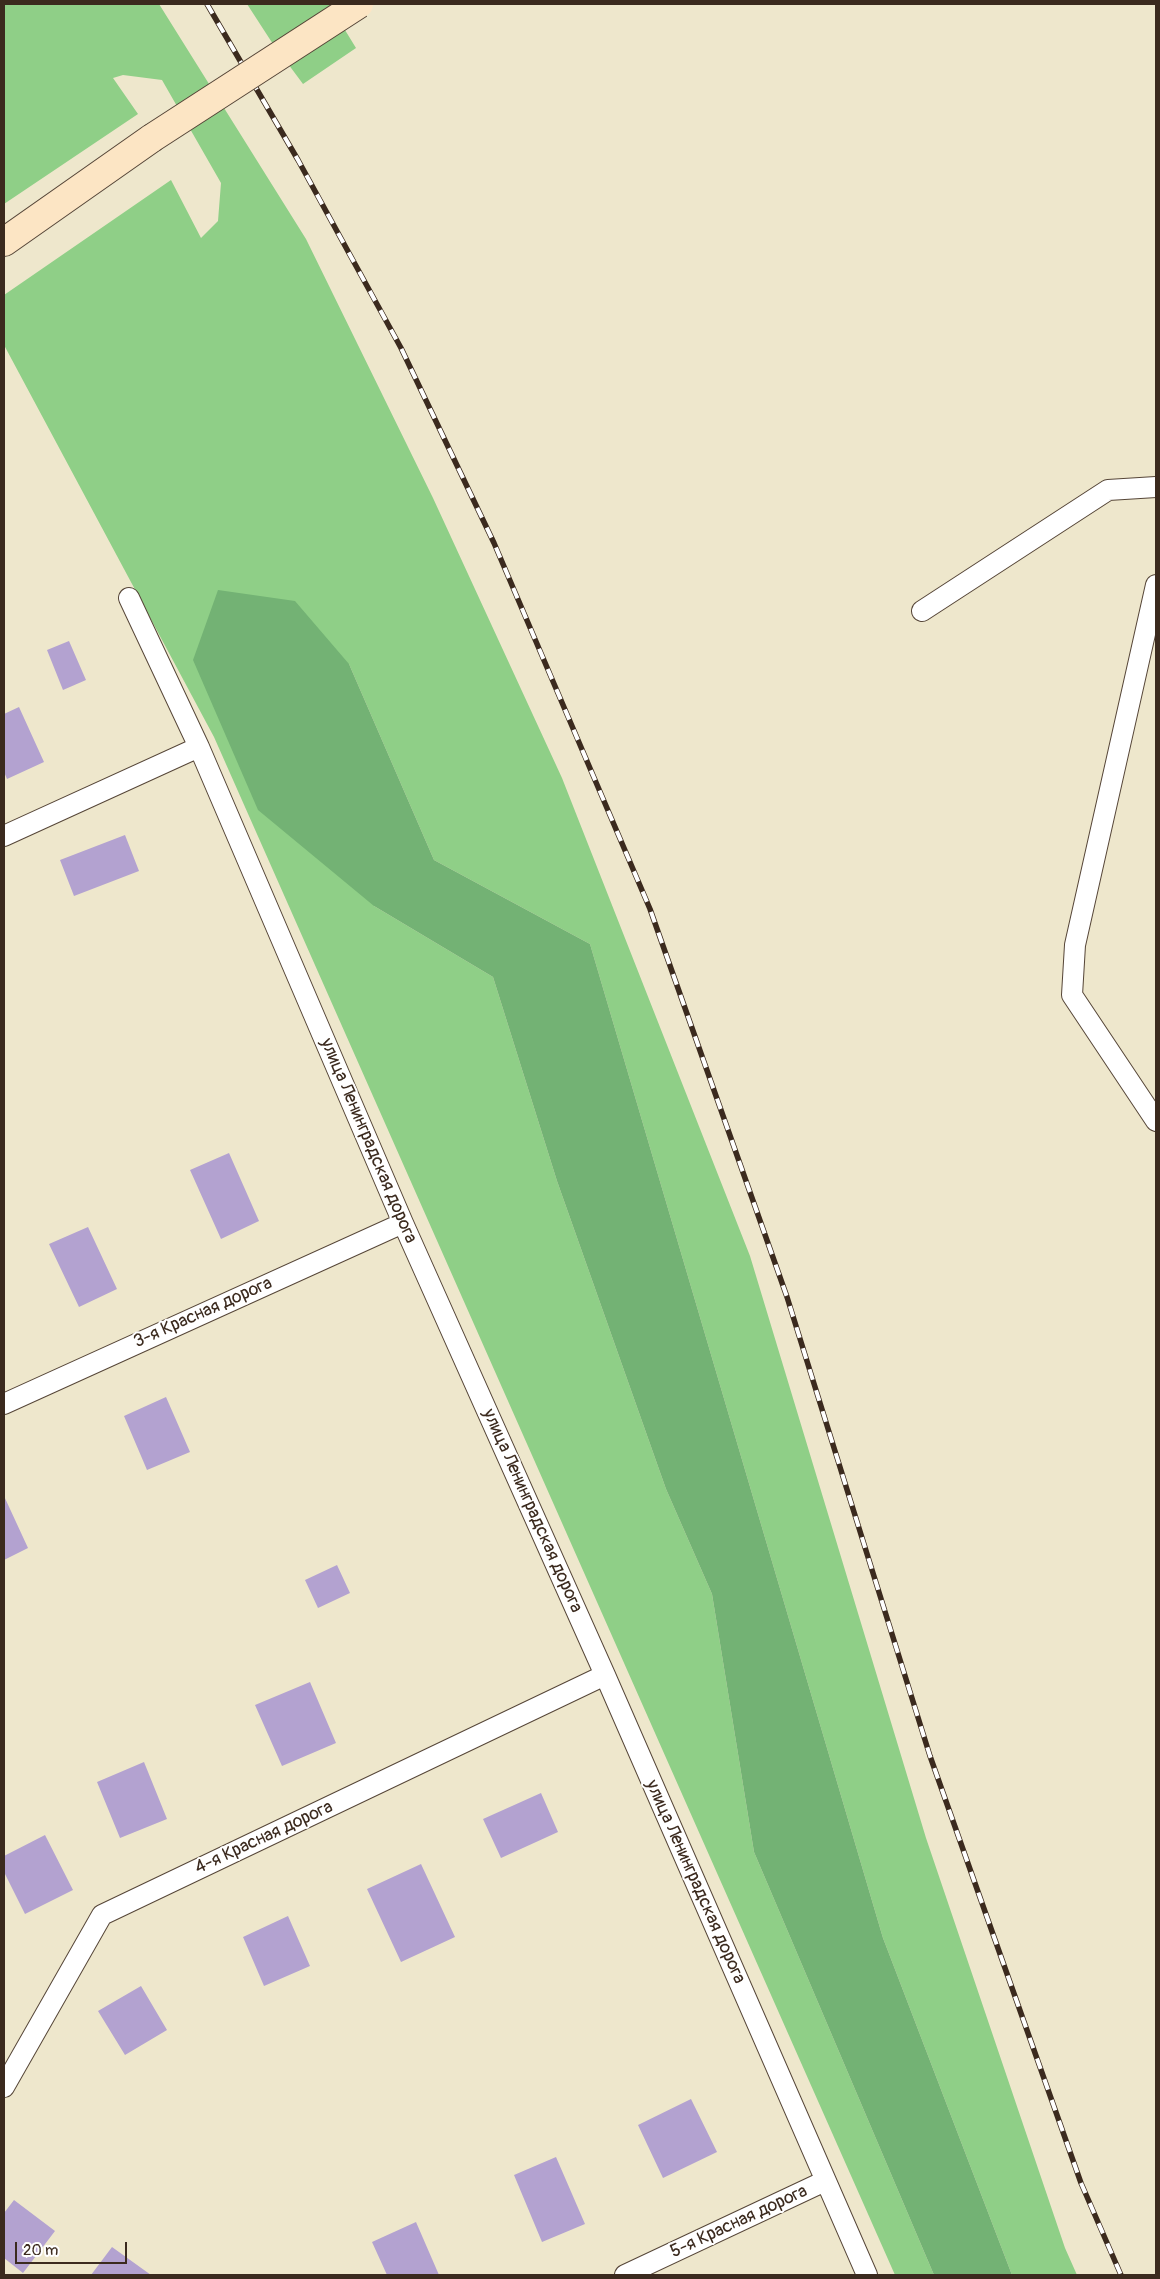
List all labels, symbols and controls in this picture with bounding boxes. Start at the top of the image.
street label: улица Ленинградская дорога [315,1035,421,1247]
street label: 3-я Красная дорога [130,1273,276,1353]
street label: улица Ленинградская дорога [477,1406,587,1616]
street label: улица Ленинградская дорога [640,1777,750,1987]
street label: 4-я Красная дорога [192,1797,336,1879]
street label: 5-я Красная дорога [667,2181,811,2263]
scale bar [18,2232,130,2264]
text: 20 m [23,2241,58,2260]

